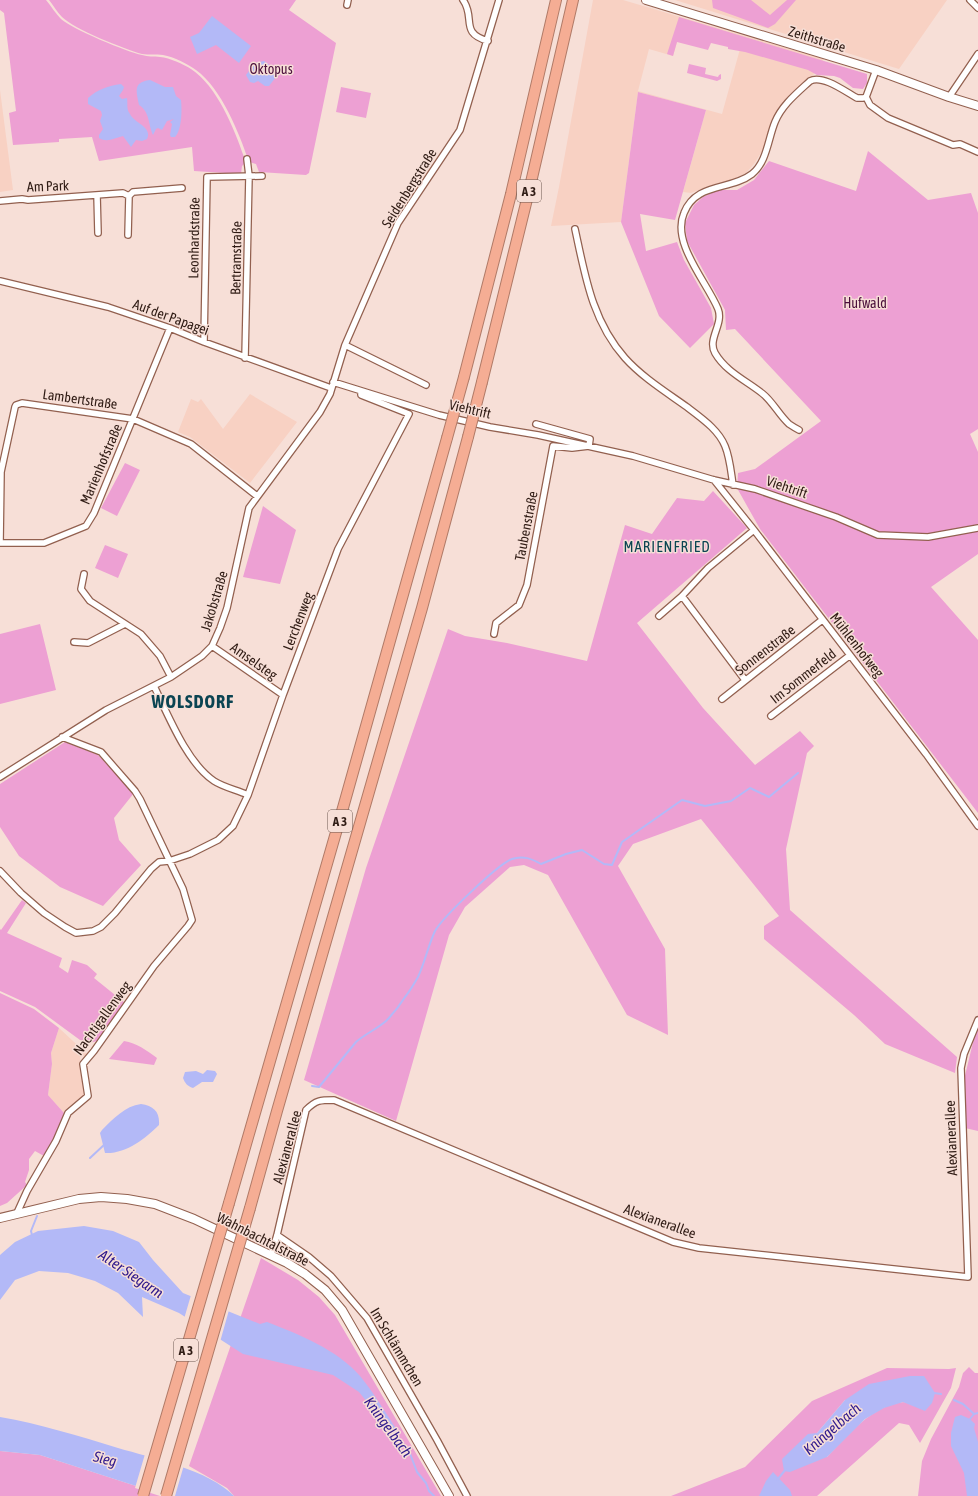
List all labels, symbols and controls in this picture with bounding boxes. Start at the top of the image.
street label: Zeithstraße [786,23,848,55]
park label: Oktopus [249,61,293,77]
street label: Seidenbergstraße [378,145,440,231]
street label: Am Park [27,177,69,195]
road number: A 3 [517,180,541,202]
street label: Leonhardstraße [185,197,203,279]
street label: Bertramstraße [227,221,245,295]
park label: Hufwald [843,295,887,311]
street label: Auf der Papagei [131,296,211,338]
street label: Lambertstraße [42,386,118,412]
street label: Viehtrift [447,396,493,422]
street label: Marienhofstraße [77,421,125,507]
street label: Viehtrift [764,473,810,501]
street label: Taubenstraße [511,490,541,562]
district label: MARIENFRIED [623,538,711,555]
street label: Jakobstraße [197,569,231,633]
street label: Lerchenweg [279,589,317,653]
street label: Mühlenhofweg [827,610,887,680]
street label: Sonnenstraße [732,622,798,678]
street label: Amselsteg [228,639,280,683]
street label: Im Sommerfeld [767,645,839,707]
district label: WOLSDORF [151,691,234,712]
road number: A 3 [328,810,352,832]
street label: Nachtigallenweg [70,978,134,1058]
street label: Alexianerallee [942,1100,960,1176]
street label: Alexianerallee [270,1108,304,1186]
street label: Alexianerallee [622,1201,698,1241]
street label: Wahnbachtalstraße [214,1209,312,1269]
water label: Alter Siegarm [95,1245,167,1301]
street label: Im Schlämmchen [367,1305,427,1389]
road number: A 3 [174,1339,198,1361]
water label: Kningelbach [361,1393,416,1460]
water label: Kningelbach [800,1399,864,1458]
water label: Sieg [91,1447,118,1470]

